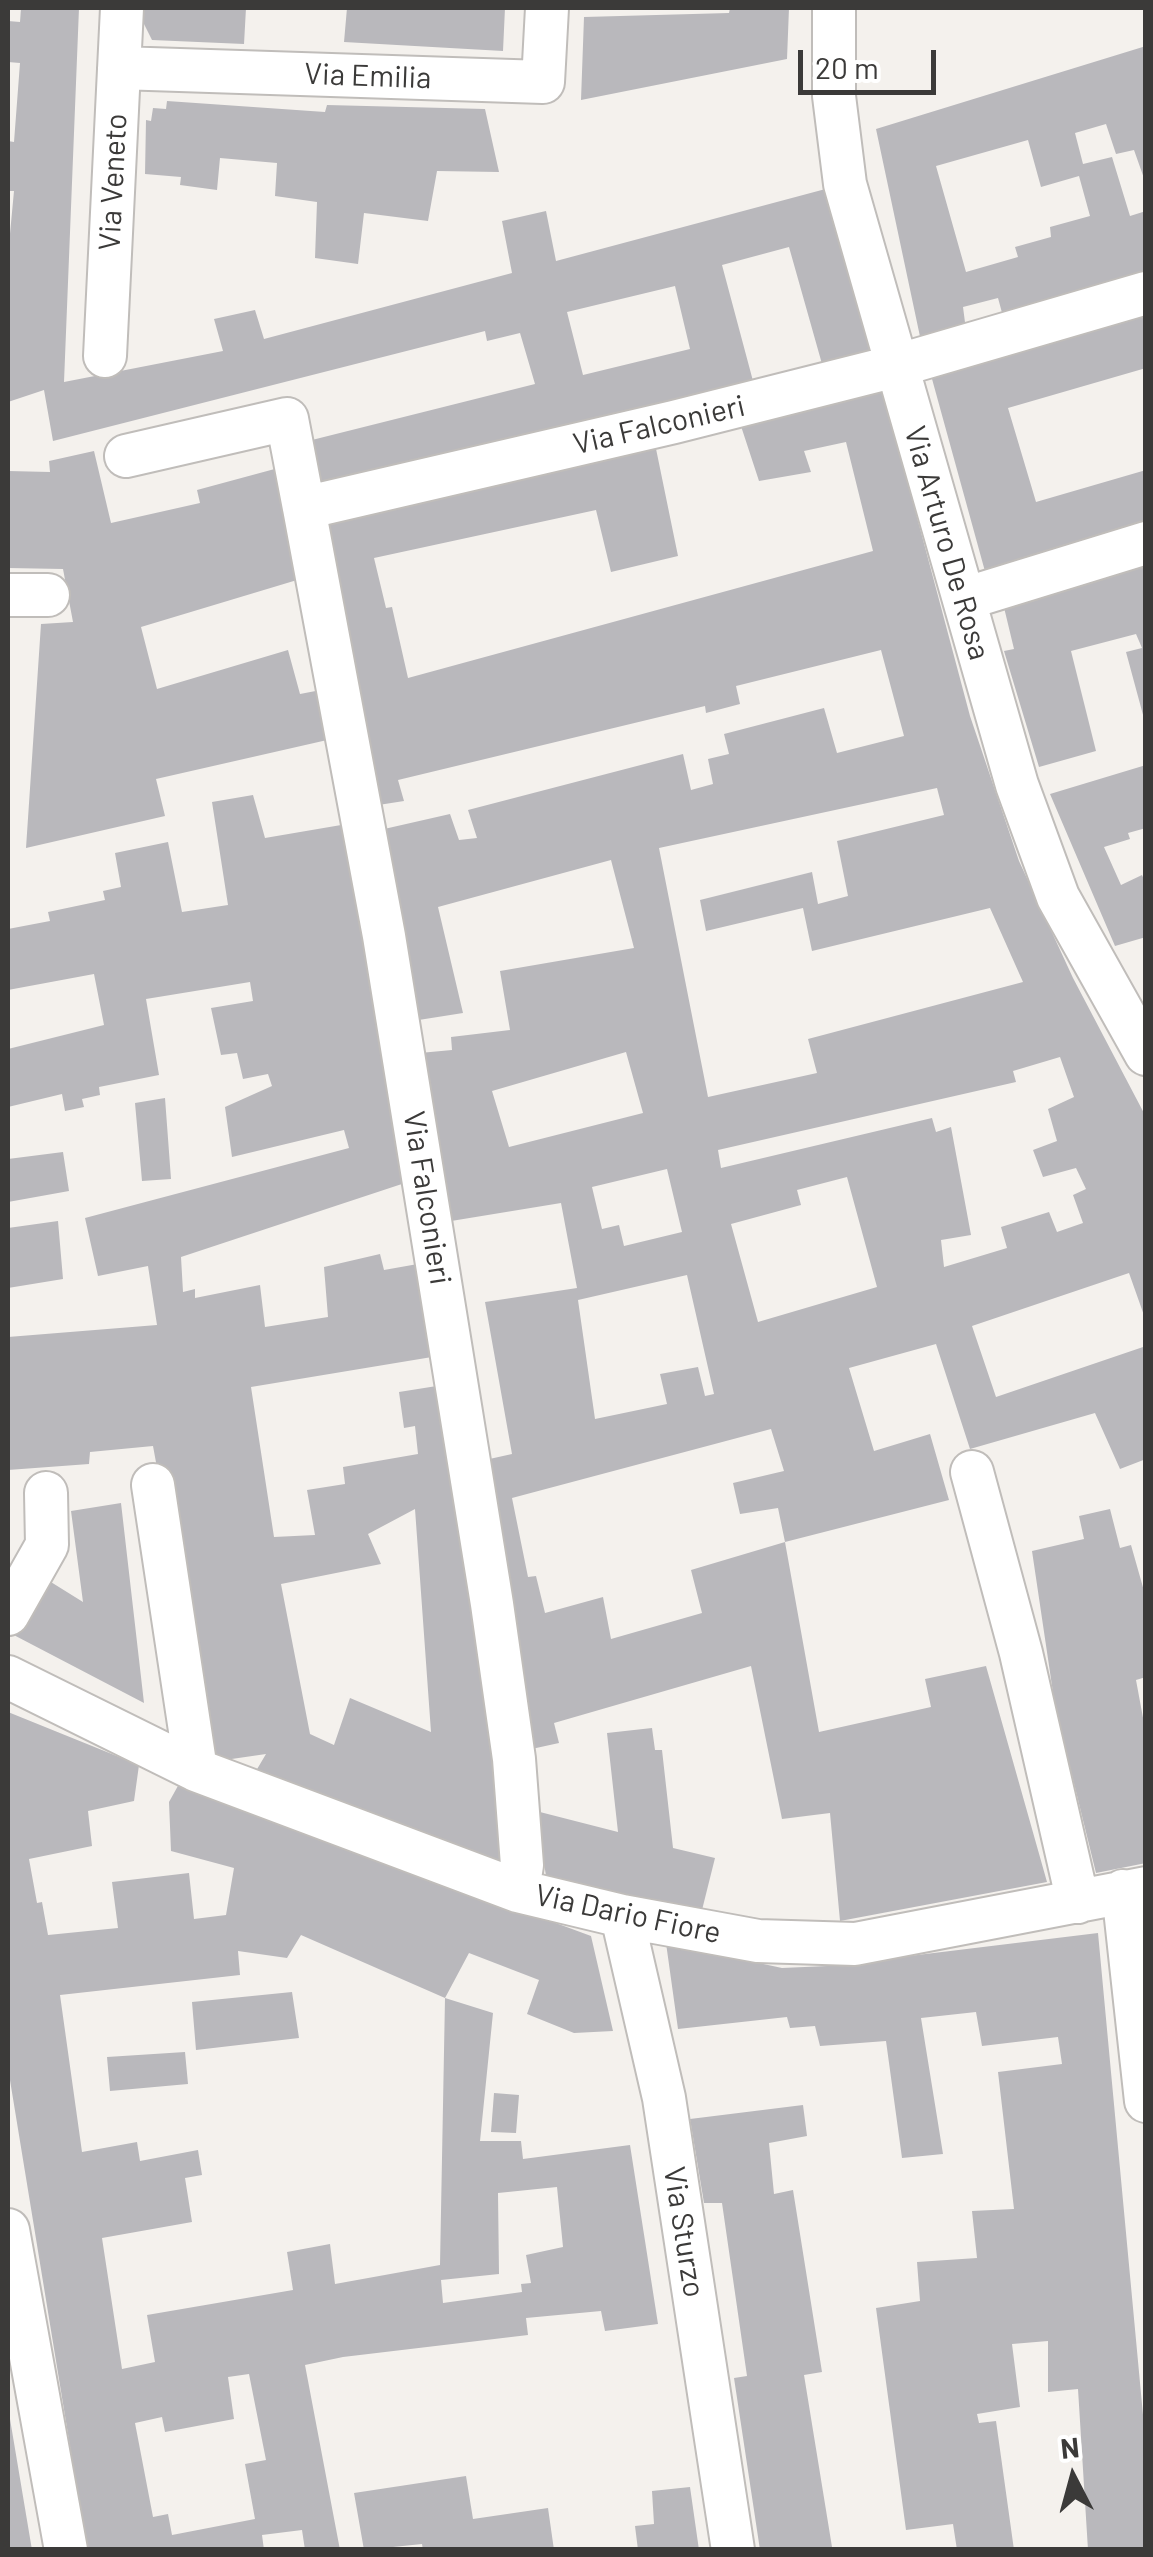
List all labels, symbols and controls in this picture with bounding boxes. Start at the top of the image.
scale bar [803,30,940,92]
text: 20 m [815,49,879,85]
street label: Via Emilia [304,56,432,96]
street label: Via Veneto [91,112,135,252]
street label: Via Falconieri [570,388,748,462]
street label: Via Arturo De Rosa [896,422,998,664]
street label: Via Falconieri [396,1109,458,1287]
street label: Via Dario Fiore [532,1877,724,1951]
street label: Via Sturzo [656,2164,712,2300]
north arrow [1023,2427,1123,2527]
text: N [1059,2429,1081,2465]

